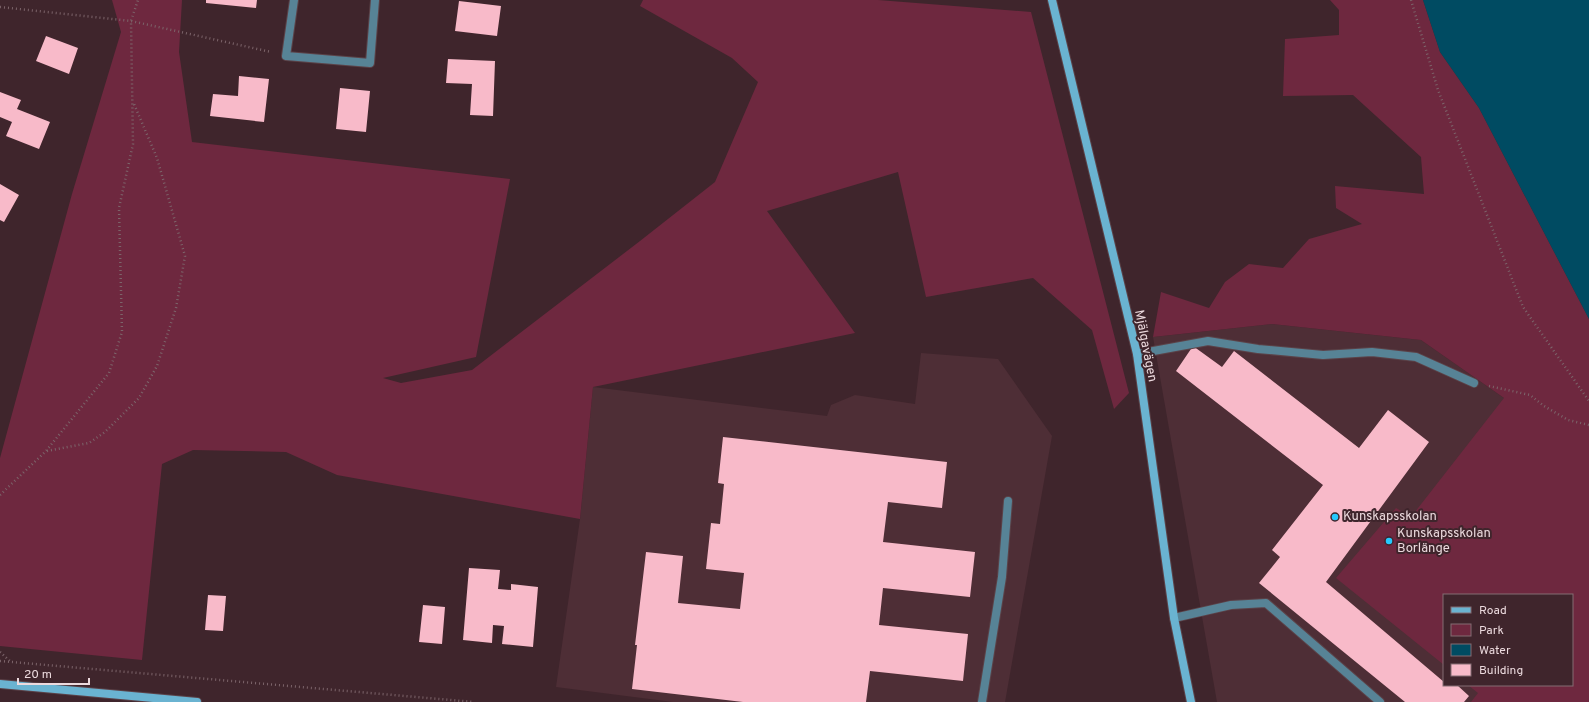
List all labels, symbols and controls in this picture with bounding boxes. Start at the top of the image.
street label: Mjälgavägen [1130,309,1160,383]
place label: Kunskapsskolan [1343,509,1437,525]
marker: Kunskapsskolan [1330,512,1340,522]
place label: Kunskapsskolan Borlänge [1397,526,1491,557]
marker: Kunskapsskolan Borlänge [1384,536,1394,546]
legend [1443,594,1573,686]
text: Road [1479,603,1507,619]
text: Park [1479,623,1504,639]
text: Water [1479,643,1511,659]
scale bar [18,660,89,686]
text: Building [1479,663,1523,679]
text: 20 m [24,667,52,683]

